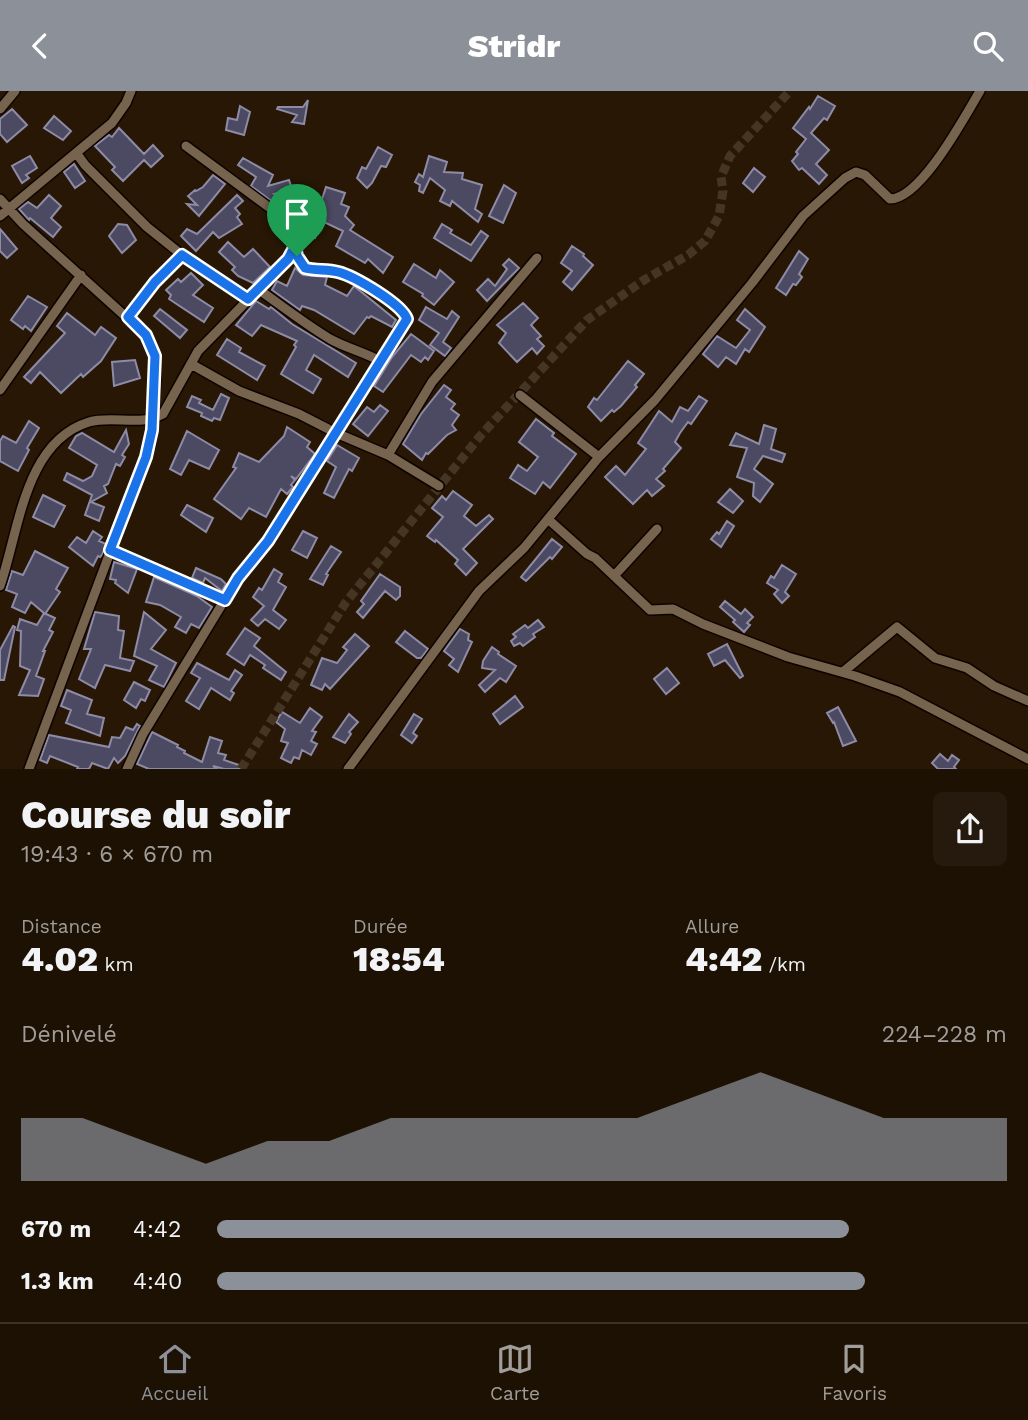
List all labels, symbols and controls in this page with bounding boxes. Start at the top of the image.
icon: back [21,27,59,65]
text: Stridr [468,27,560,65]
icon: search [969,27,1007,65]
pin [267,184,327,256]
icon: arrive [278,195,316,233]
button: share [933,792,1007,866]
text: Course du soir [21,793,290,837]
text: 19:43 · 6 × 670 m [21,841,213,868]
text: Distance [21,915,102,938]
text: Durée [353,915,408,938]
text: Allure [685,915,739,938]
text: 4.02 [21,938,98,980]
text: 18:54 [353,938,445,980]
text: 4:42 [685,938,762,980]
text: km [98,953,133,976]
text: /km [762,953,806,976]
text: Dénivelé [21,1021,117,1048]
text: 224–228 m [882,1021,1007,1048]
text: 670 m [21,1216,91,1243]
text: 4:42 [133,1216,181,1243]
text: 1.3 km [21,1268,94,1295]
text: 4:40 [133,1268,182,1295]
tab: Accueil [141,1340,208,1405]
tab: Carte [490,1340,540,1405]
tab: Favoris [822,1340,887,1405]

